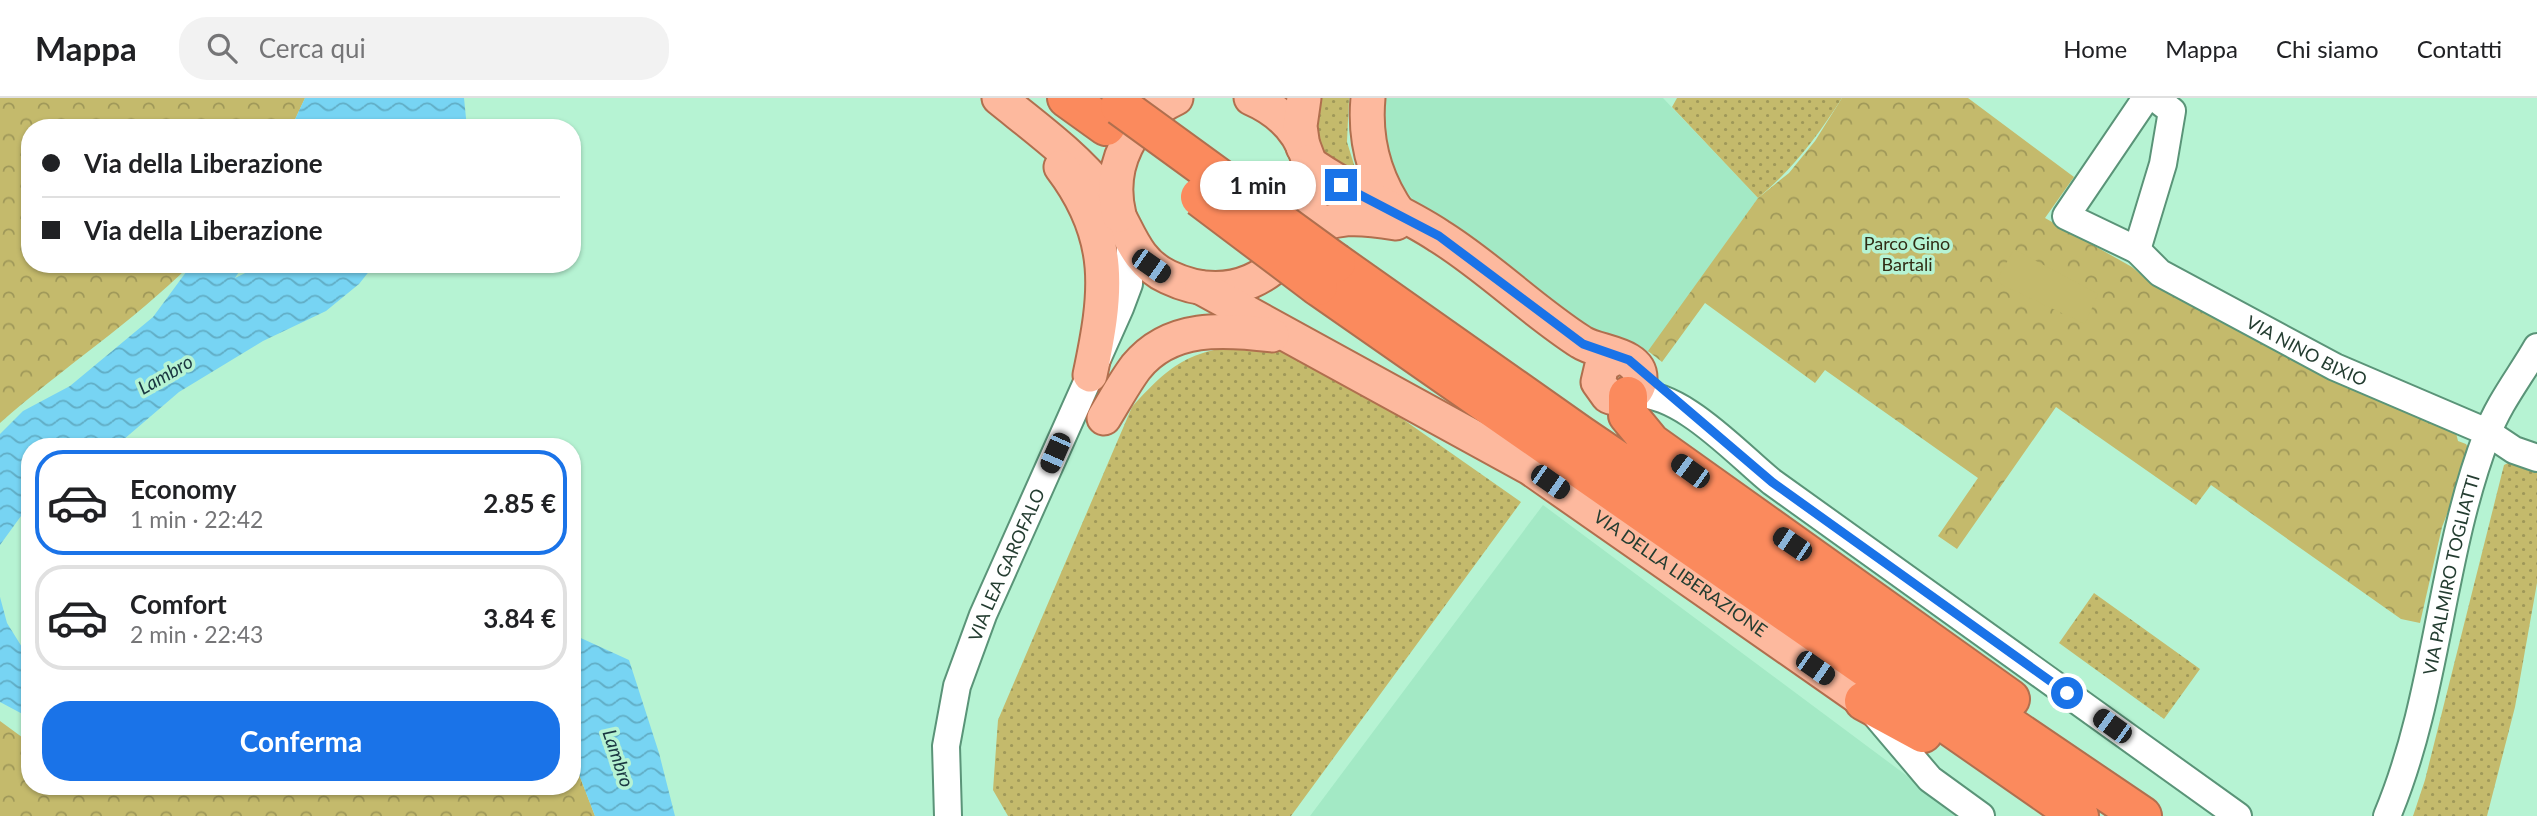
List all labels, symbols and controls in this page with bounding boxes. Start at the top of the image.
search box [179,17,669,80]
text: Mappa [35,28,137,68]
icon: search [203,29,241,67]
text: Cerca qui [259,32,366,64]
text: Home [2063,34,2127,63]
text: Mappa [2165,34,2238,63]
text: Chi siamo [2276,34,2379,63]
text: Contatti [2417,34,2502,63]
text: Via della Liberazione [84,147,323,179]
callout: 1 min [1201,160,1316,210]
route end [1325,169,1357,201]
text: 1 min [1229,171,1287,199]
text: Via della Liberazione [84,214,323,246]
park label: Parco Gino Bartali [1864,232,1950,275]
car [1128,245,1175,287]
street label: VIA NINO BIXIO [2243,311,2371,390]
water label: Lambro [134,349,197,399]
car [1037,430,1074,476]
car [1667,450,1714,492]
car [1527,461,1574,503]
icon: car [46,471,109,534]
street label: VIA PALMIRO TOGLIATTI [2418,471,2484,677]
text: Economy [130,473,236,505]
street label: VIA LEA GAROFALO [963,485,1049,644]
text: 2.85 € [483,487,556,519]
text: 1 min · 22:42 [130,505,263,533]
street label: VIA DELLA LIBERAZIONE [1590,505,1772,641]
car [1769,524,1816,564]
icon: car [46,586,109,649]
text: Comfort [130,588,227,620]
text: 3.84 € [483,602,556,634]
text: 2 min · 22:43 [130,620,263,648]
car [1792,647,1839,689]
route start [2051,677,2083,709]
button: Conferma [42,701,560,781]
car [2089,705,2136,747]
water label: Lambro [598,726,640,790]

